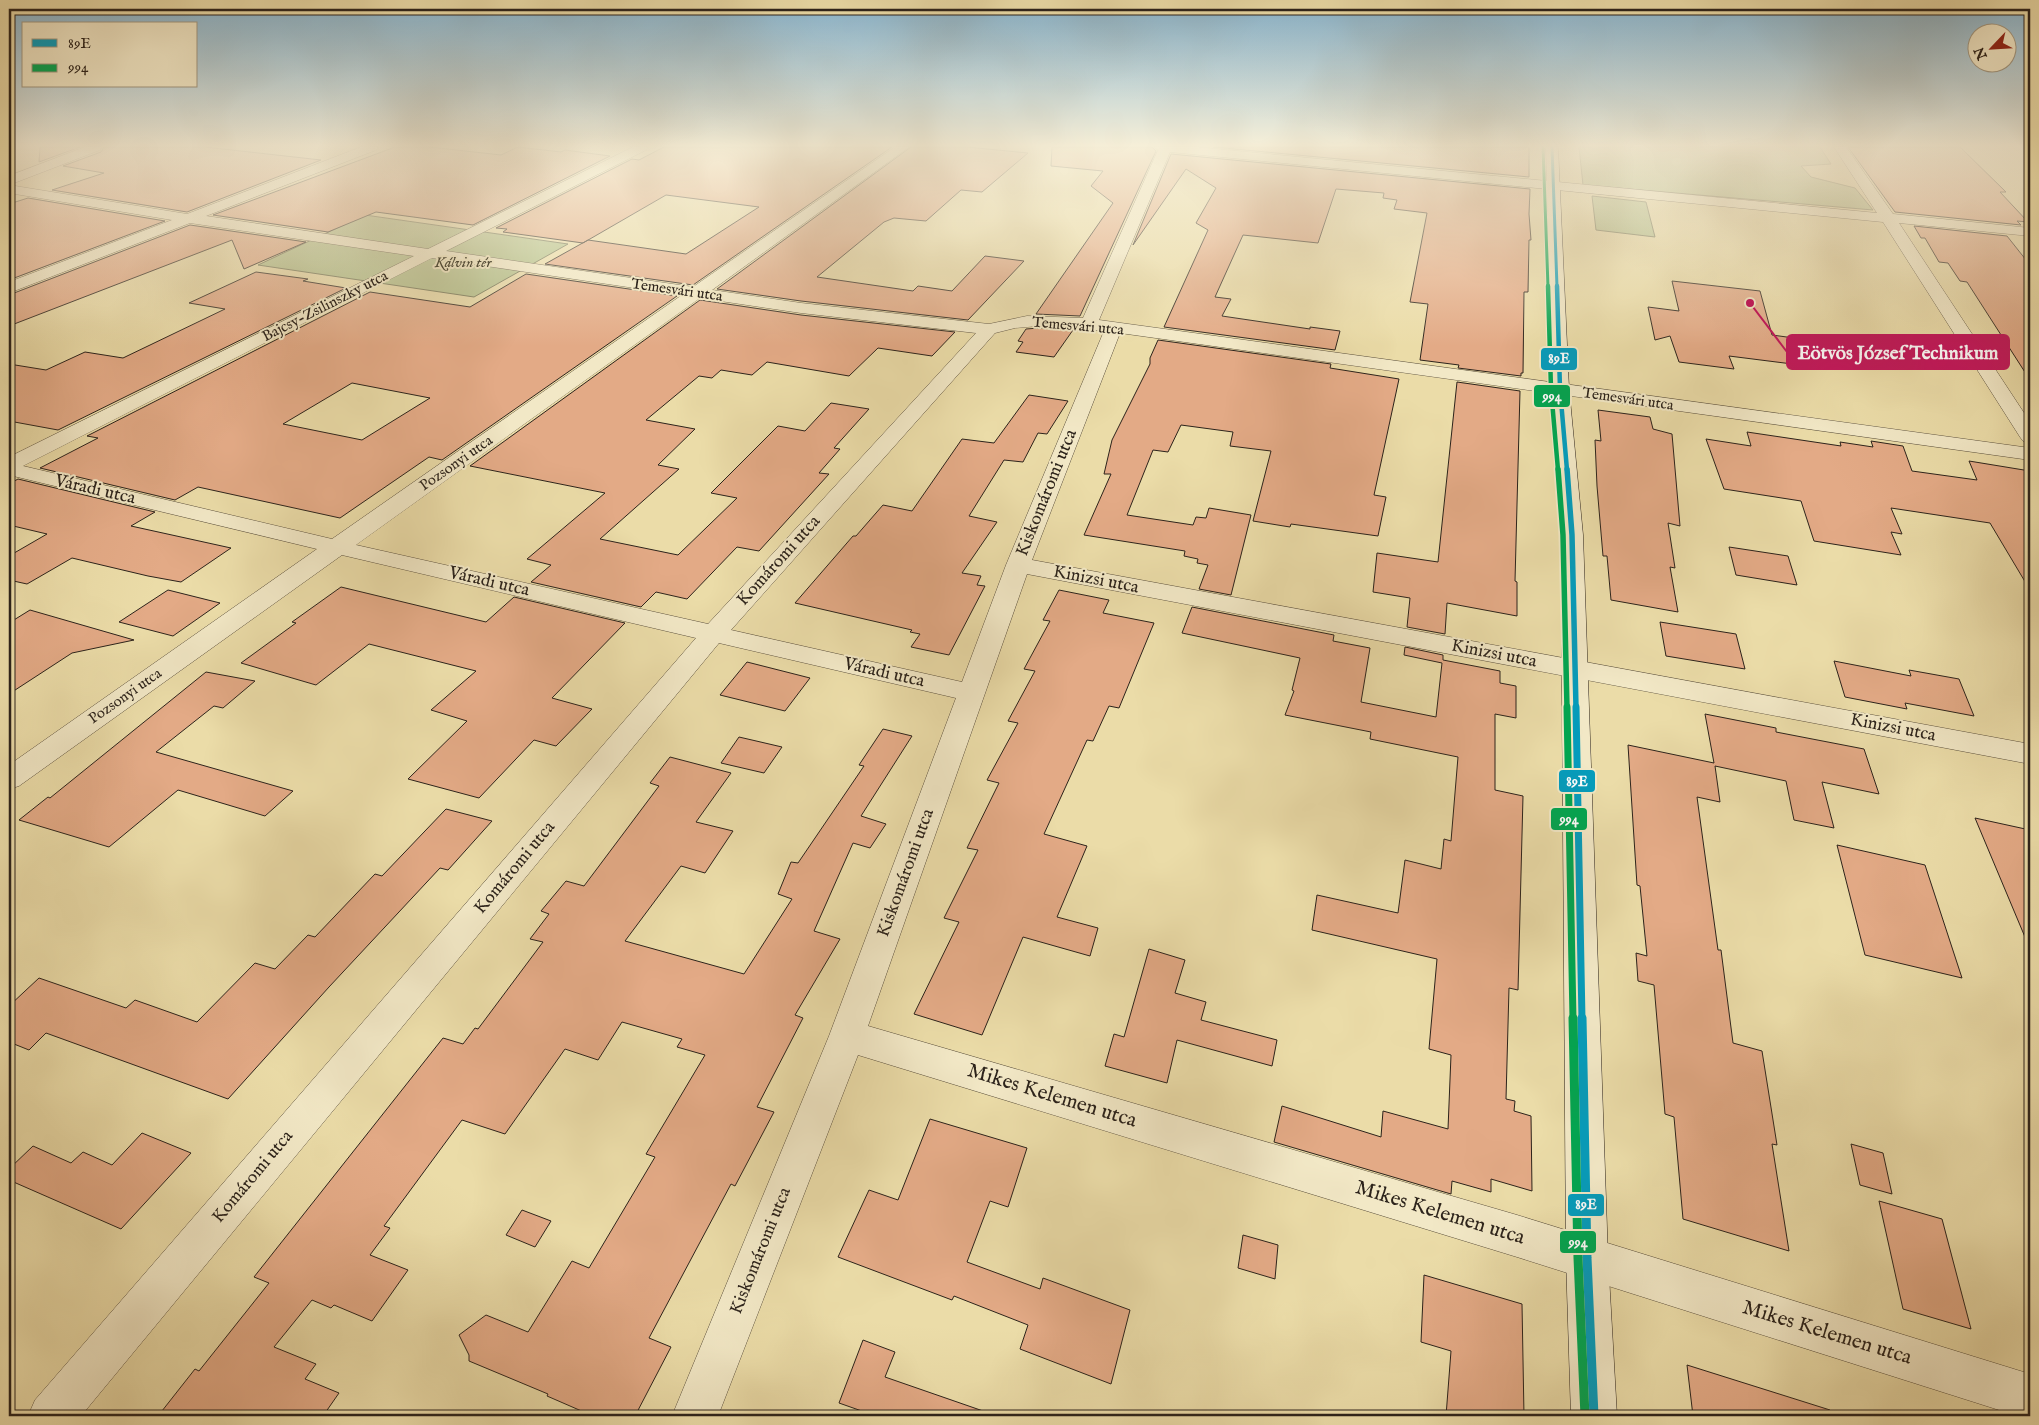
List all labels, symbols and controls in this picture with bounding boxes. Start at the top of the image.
legend [22,22,198,88]
north arrow [1966,22,2016,72]
text: 89E [68,34,91,53]
text: N [1970,44,1992,63]
text: 994 [67,58,89,77]
park label: Kálvin tér [434,253,492,272]
street label: Bajcsy-Zsilinszky utca [259,266,392,346]
street label: Temesvári utca [630,274,724,306]
street label: Temesvári utca [1031,313,1125,340]
callout: Eötvös József Technikum [1787,335,2009,369]
text: Eötvös József Technikum [1797,342,1999,366]
line badge: 89E [1540,347,1578,371]
text: 89E [1548,350,1570,368]
street label: Temesvári utca [1581,383,1675,415]
line badge: 994 [1533,384,1571,408]
text: 994 [1542,388,1563,406]
street label: Kiskomáromi utca [1011,426,1083,560]
street label: Pozsonyi utca [416,431,497,495]
street label: Váradi utca [51,469,138,510]
street label: Komáromi utca [732,511,826,611]
street label: Kinizsi utca [1051,560,1141,600]
street label: Váradi utca [445,561,532,602]
street label: Kinizsi utca [1449,634,1539,674]
street label: Váradi utca [840,652,927,693]
street label: Pozsonyi utca [85,664,166,728]
street label: Kinizsi utca [1848,708,1938,748]
line badge: 89E [1558,769,1596,793]
text: 89E [1566,773,1588,791]
street label: Kiskomáromi utca [872,805,940,940]
line badge: 994 [1550,807,1588,831]
text: 994 [1559,811,1580,829]
street label: Komáromi utca [469,817,561,919]
street label: Mikes Kelemen utca [964,1057,1141,1135]
street label: Komáromi utca [207,1126,299,1228]
street label: Mikes Kelemen utca [1352,1174,1529,1252]
street label: Kiskomáromi utca [725,1184,797,1318]
line badge: 89E [1567,1193,1605,1217]
text: 89E [1575,1196,1597,1214]
line badge: 994 [1559,1230,1597,1254]
text: 994 [1568,1234,1589,1252]
street label: Mikes Kelemen utca [1739,1294,1916,1372]

